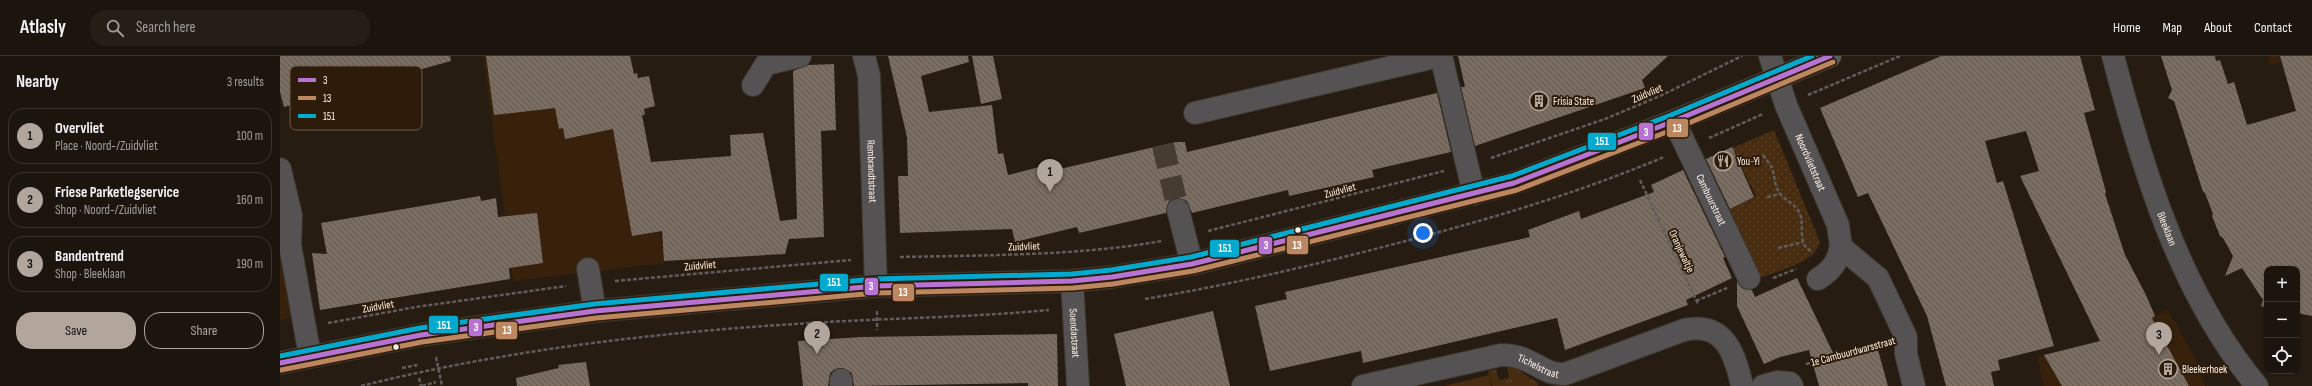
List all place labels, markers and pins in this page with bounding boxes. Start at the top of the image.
building icon: Frisia State [1528,90,1550,112]
place label: Frisia State [1553,95,1594,108]
restaurant icon: You-Yi [1712,150,1734,172]
place label: You-Yi [1737,155,1760,168]
pin: 1 [1037,159,1063,192]
unlabelled marker [1293,225,1303,235]
pin: 2 [804,321,830,354]
pin: 3 [2146,322,2172,355]
unlabelled marker [391,342,401,352]
building icon: Bleekerhoek [2157,358,2179,380]
place label: Bleekerhoek [2182,363,2228,376]

